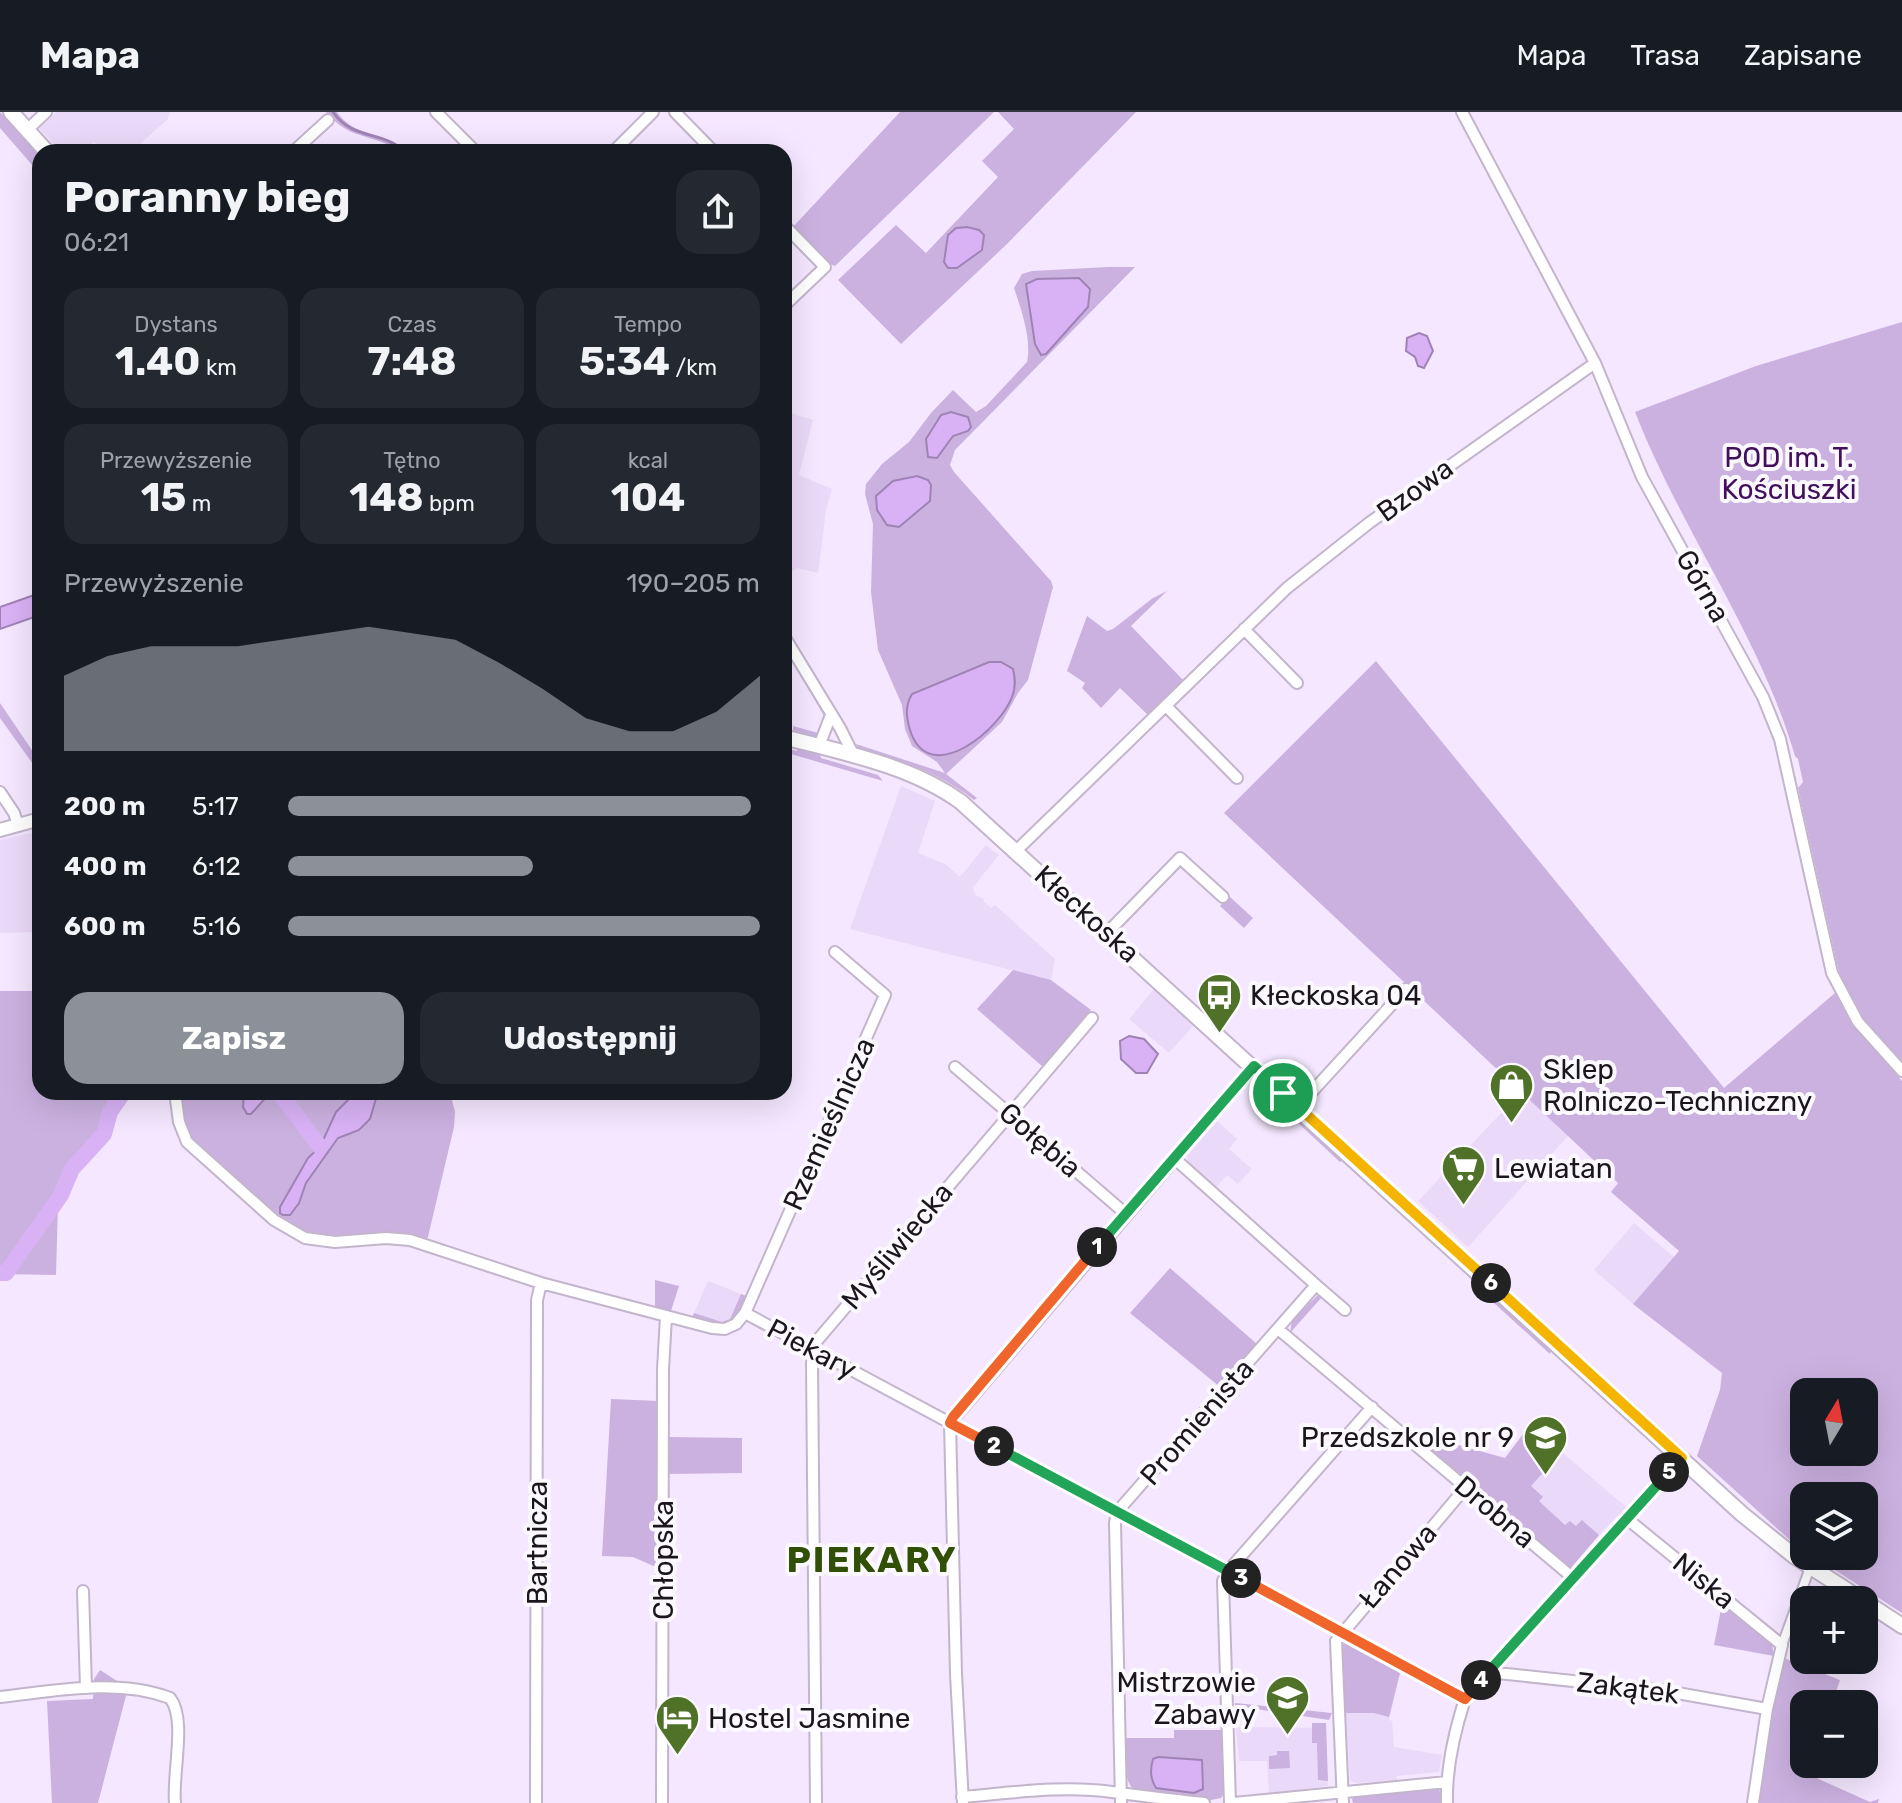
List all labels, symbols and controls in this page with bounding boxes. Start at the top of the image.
text: Mapa [40,32,140,78]
text: Mapa [1517,39,1586,72]
text: Trasa [1630,39,1700,72]
text: Zapisane [1744,39,1862,72]
button: share [676,170,760,254]
text: Poranny bieg [64,171,351,223]
text: 06:21 [64,227,129,258]
text: Dystans [134,311,218,338]
text: Czas [387,311,437,338]
text: Tempo [614,311,682,338]
text: 1.40 [115,338,201,385]
text: 7:48 [368,338,457,385]
text: 5:34 [579,338,670,385]
text: km [201,354,237,381]
text: /km [670,354,717,381]
park label: POD im. T. Kościuszki [1721,441,1857,506]
text: Przewyższenie [100,447,252,474]
text: Tętno [383,447,441,474]
text: kcal [628,447,668,474]
street label: Bzowa [1371,451,1459,529]
text: 15 [141,474,186,521]
text: 148 [349,474,424,521]
text: 104 [611,474,685,521]
text: m [186,490,211,517]
text: bpm [424,490,475,517]
street label: Górna [1669,544,1737,628]
text: Przewyższenie [64,568,244,599]
text: 190–205 m [626,568,760,599]
text: 200 m [64,791,146,822]
text: 5:17 [192,791,239,822]
text: 400 m [64,851,146,882]
text: 6:12 [192,851,241,882]
street label: Kłeckoska [1028,858,1146,970]
text: 600 m [64,911,146,942]
text: 5:16 [192,911,241,942]
bus stop icon: Kłeckoska 04 [1195,971,1243,1034]
place label: Kłeckoska 04 [1250,979,1421,1012]
button: Zapisz [64,992,404,1084]
button: Udostępnij [420,992,760,1084]
street label: Rzemieślnicza [776,1033,882,1215]
place label: Sklep Rolniczo-Techniczny [1543,1053,1812,1118]
pin [1249,1059,1317,1127]
shop icon: Sklep Rolniczo-Techniczny [1488,1061,1536,1124]
icon: arrive [1261,1071,1305,1115]
street label: Gołębia [992,1096,1088,1184]
supermarket icon: Lewiatan [1439,1144,1487,1207]
place label: Lewiatan [1494,1152,1613,1185]
street label: Myśliwiecka [835,1176,959,1316]
pin: 1 [1077,1227,1117,1267]
text: 1 [1092,1233,1102,1260]
pin: 6 [1471,1263,1511,1303]
text: 6 [1484,1269,1498,1296]
street label: Piekary [762,1312,862,1386]
street label: Promienista [1133,1352,1261,1492]
north arrow [1790,1378,1878,1466]
map controls [1790,1378,1878,1778]
school or university icon: Przedszkole nr 9 [1521,1413,1569,1476]
place label: Przedszkole nr 9 [1301,1421,1514,1454]
pin: 2 [974,1426,1014,1466]
text: 2 [987,1432,1001,1459]
pin: 5 [1649,1452,1689,1492]
text: 5 [1662,1458,1676,1485]
street label: Drobna [1448,1469,1542,1555]
street label: Bartnicza [521,1481,554,1605]
button: layers [1790,1482,1878,1570]
street label: Chłopska [647,1500,680,1620]
street label: Łanowa [1352,1517,1444,1615]
district label: PIEKARY [786,1538,958,1581]
street label: Niska [1666,1546,1742,1616]
pin: 3 [1221,1558,1261,1598]
text: 3 [1234,1564,1248,1591]
button: + [1790,1586,1878,1674]
pin: 4 [1461,1660,1501,1700]
street label: Zakątek [1575,1665,1682,1711]
place label: Mistrzowie Zabawy [1116,1666,1256,1731]
text: 4 [1473,1666,1489,1693]
school or university icon: Mistrzowie Zabawy [1263,1674,1311,1737]
button: − [1790,1690,1878,1778]
hotel icon: Hostel Jasmine [653,1694,701,1757]
place label: Hostel Jasmine [708,1702,910,1735]

